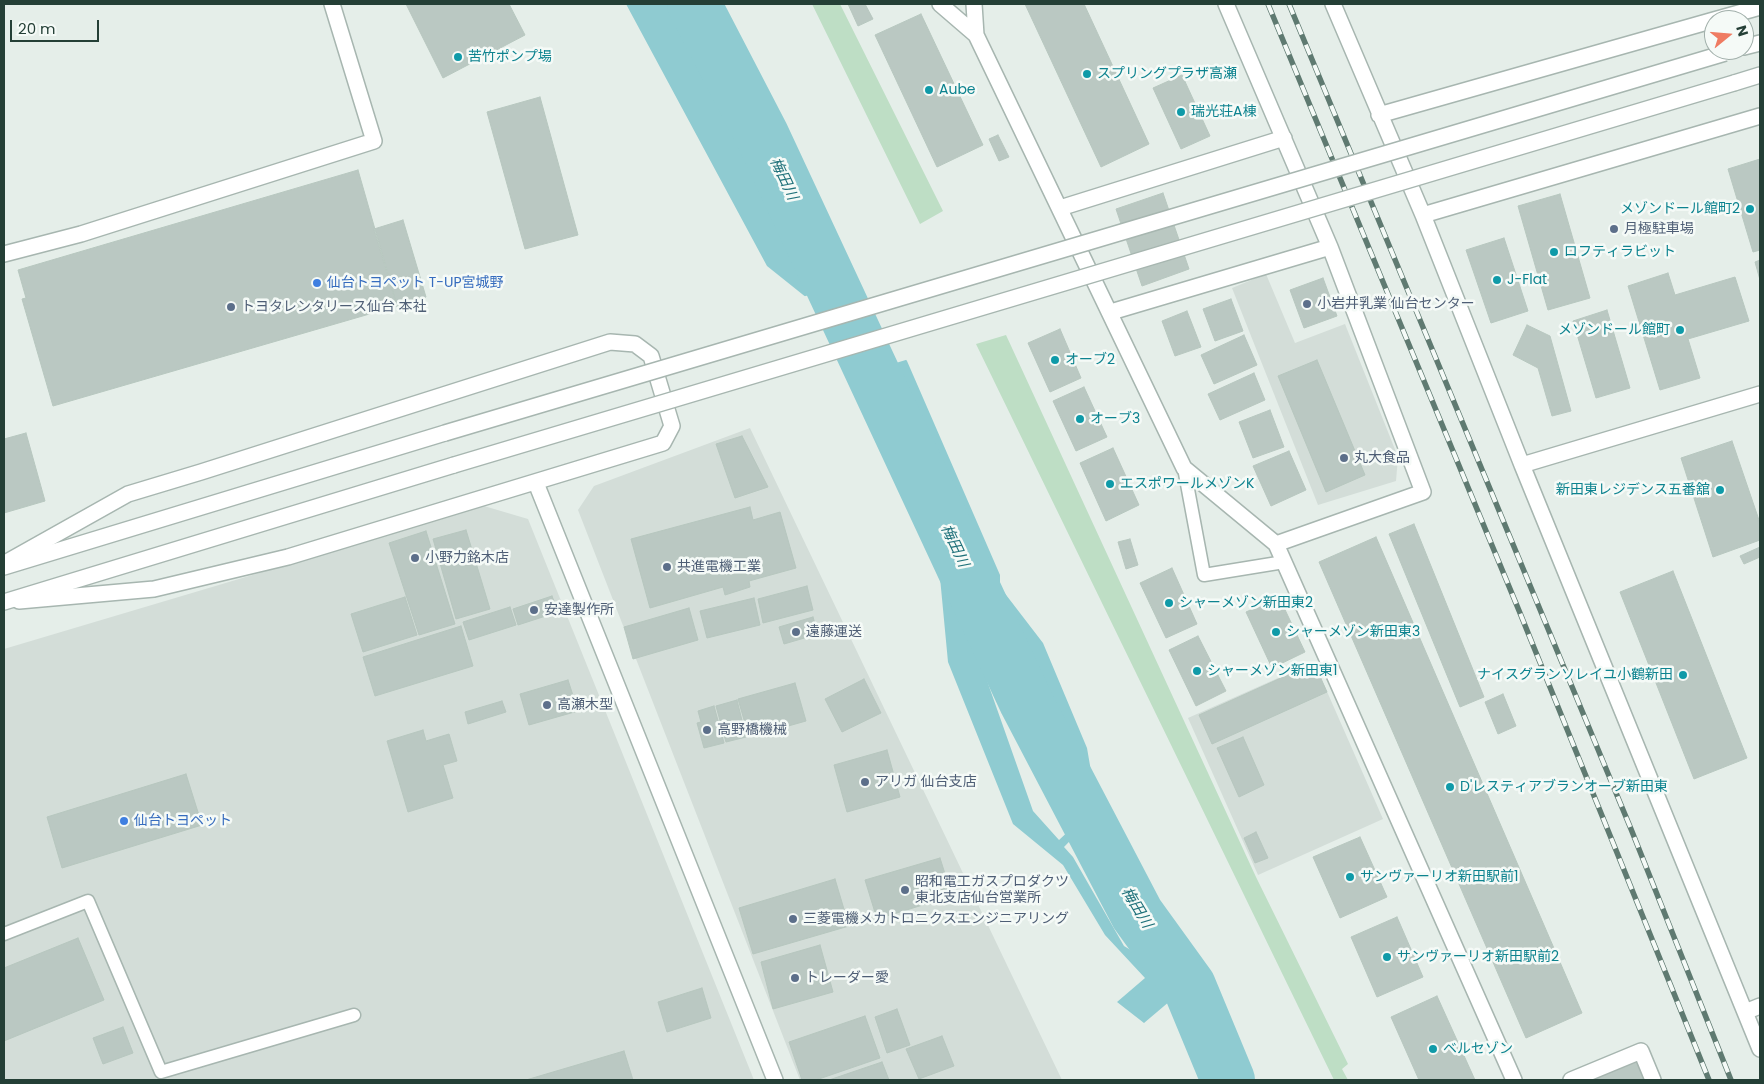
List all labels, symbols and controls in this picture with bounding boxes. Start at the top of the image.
scale bar [12,10,101,42]
north arrow [1704,10,1754,60]
text: 20 m [18,18,56,39]
text: N [1731,23,1753,39]
place label: 苦竹ポンプ場 [468,49,552,65]
marker: 苦竹ポンプ場 [452,51,464,63]
place label: スプリングプラザ高瀬 [1097,66,1237,82]
marker: スプリングプラザ高瀬 [1081,68,1093,80]
place label: Aube [939,82,976,98]
marker: Aube [923,84,935,96]
place label: 瑞光荘A棟 [1191,104,1256,120]
marker: 瑞光荘A棟 [1175,106,1187,118]
water label: 梅田川 [765,155,801,203]
place label: メゾンドール館町2 [1620,201,1740,217]
marker: メゾンドール館町2 [1744,203,1756,215]
place label: 月極駐車場 [1624,221,1694,237]
marker: 月極駐車場 [1608,223,1620,235]
place label: ロフティラビット [1564,244,1676,260]
marker: ロフティラビット [1548,246,1560,258]
place label: J-Flat [1507,272,1547,288]
marker: J-Flat [1491,274,1503,286]
place label: 仙台トヨペット T-UP宮城野 [327,275,504,291]
marker: 仙台トヨペット T-UP宮城野 [311,277,323,289]
place label: 小岩井乳業 仙台センター [1317,296,1475,312]
marker: 小岩井乳業 仙台センター [1301,298,1313,310]
place label: トヨタレンタリース仙台 本社 [241,299,427,315]
marker: トヨタレンタリース仙台 本社 [225,301,237,313]
place label: メゾンドール館町 [1558,322,1670,338]
marker: メゾンドール館町 [1674,324,1686,336]
place label: オーブ2 [1065,352,1115,368]
marker: オーブ2 [1049,354,1061,366]
place label: オーブ3 [1090,411,1140,427]
marker: オーブ3 [1074,413,1086,425]
place label: 丸大食品 [1354,450,1410,466]
marker: 丸大食品 [1338,452,1350,464]
place label: エスポワールメゾンK [1120,476,1254,492]
marker: エスポワールメゾンK [1104,478,1116,490]
place label: 新田東レジデンス五番舘 [1556,482,1710,498]
marker: 新田東レジデンス五番舘 [1714,484,1726,496]
water label: 梅田川 [936,522,972,570]
place label: 小野力銘木店 [425,550,509,566]
marker: 小野力銘木店 [409,552,421,564]
place label: 共進電機工業 [677,559,761,575]
marker: 共進電機工業 [661,561,673,573]
place label: シャーメゾン新田東2 [1179,595,1313,611]
marker: シャーメゾン新田東2 [1163,597,1175,609]
place label: 安達製作所 [544,602,614,618]
marker: 安達製作所 [528,604,540,616]
place label: 遠藤運送 [806,624,862,640]
place label: シャーメゾン新田東3 [1286,624,1420,640]
marker: 遠藤運送 [790,626,802,638]
marker: シャーメゾン新田東3 [1270,626,1282,638]
place label: シャーメゾン新田東1 [1207,663,1337,679]
marker: シャーメゾン新田東1 [1191,665,1203,677]
place label: ナイスグランソレイユ小鶴新田 [1477,667,1673,683]
marker: ナイスグランソレイユ小鶴新田 [1677,669,1689,681]
place label: 高瀬木型 [557,697,613,713]
marker: 高瀬木型 [541,699,553,711]
place label: 高野橋機械 [717,722,787,738]
marker: 高野橋機械 [701,724,713,736]
place label: アリガ 仙台支店 [875,774,977,790]
marker: アリガ 仙台支店 [859,776,871,788]
place label: D'レスティアブランオーブ新田東 [1460,779,1668,795]
marker: D'レスティアブランオーブ新田東 [1444,781,1456,793]
place label: 仙台トヨペット [134,813,232,829]
marker: 仙台トヨペット [118,815,130,827]
place label: サンヴァーリオ新田駅前1 [1360,869,1518,885]
marker: サンヴァーリオ新田駅前1 [1344,871,1356,883]
place label: 昭和電工ガスプロダクツ 東北支店仙台営業所 [915,874,1069,906]
marker: 昭和電工ガスプロダクツ 東北支店仙台営業所 [899,884,911,896]
water label: 梅田川 [1117,884,1155,932]
place label: 三菱電機メカトロニクスエンジニアリング [803,911,1069,927]
marker: 三菱電機メカトロニクスエンジニアリング [787,913,799,925]
place label: サンヴァーリオ新田駅前2 [1397,949,1559,965]
marker: サンヴァーリオ新田駅前2 [1381,951,1393,963]
place label: トレーダー愛 [805,970,889,986]
marker: トレーダー愛 [789,972,801,984]
place label: ベルセゾン [1443,1041,1513,1057]
marker: ベルセゾン [1427,1043,1439,1055]

